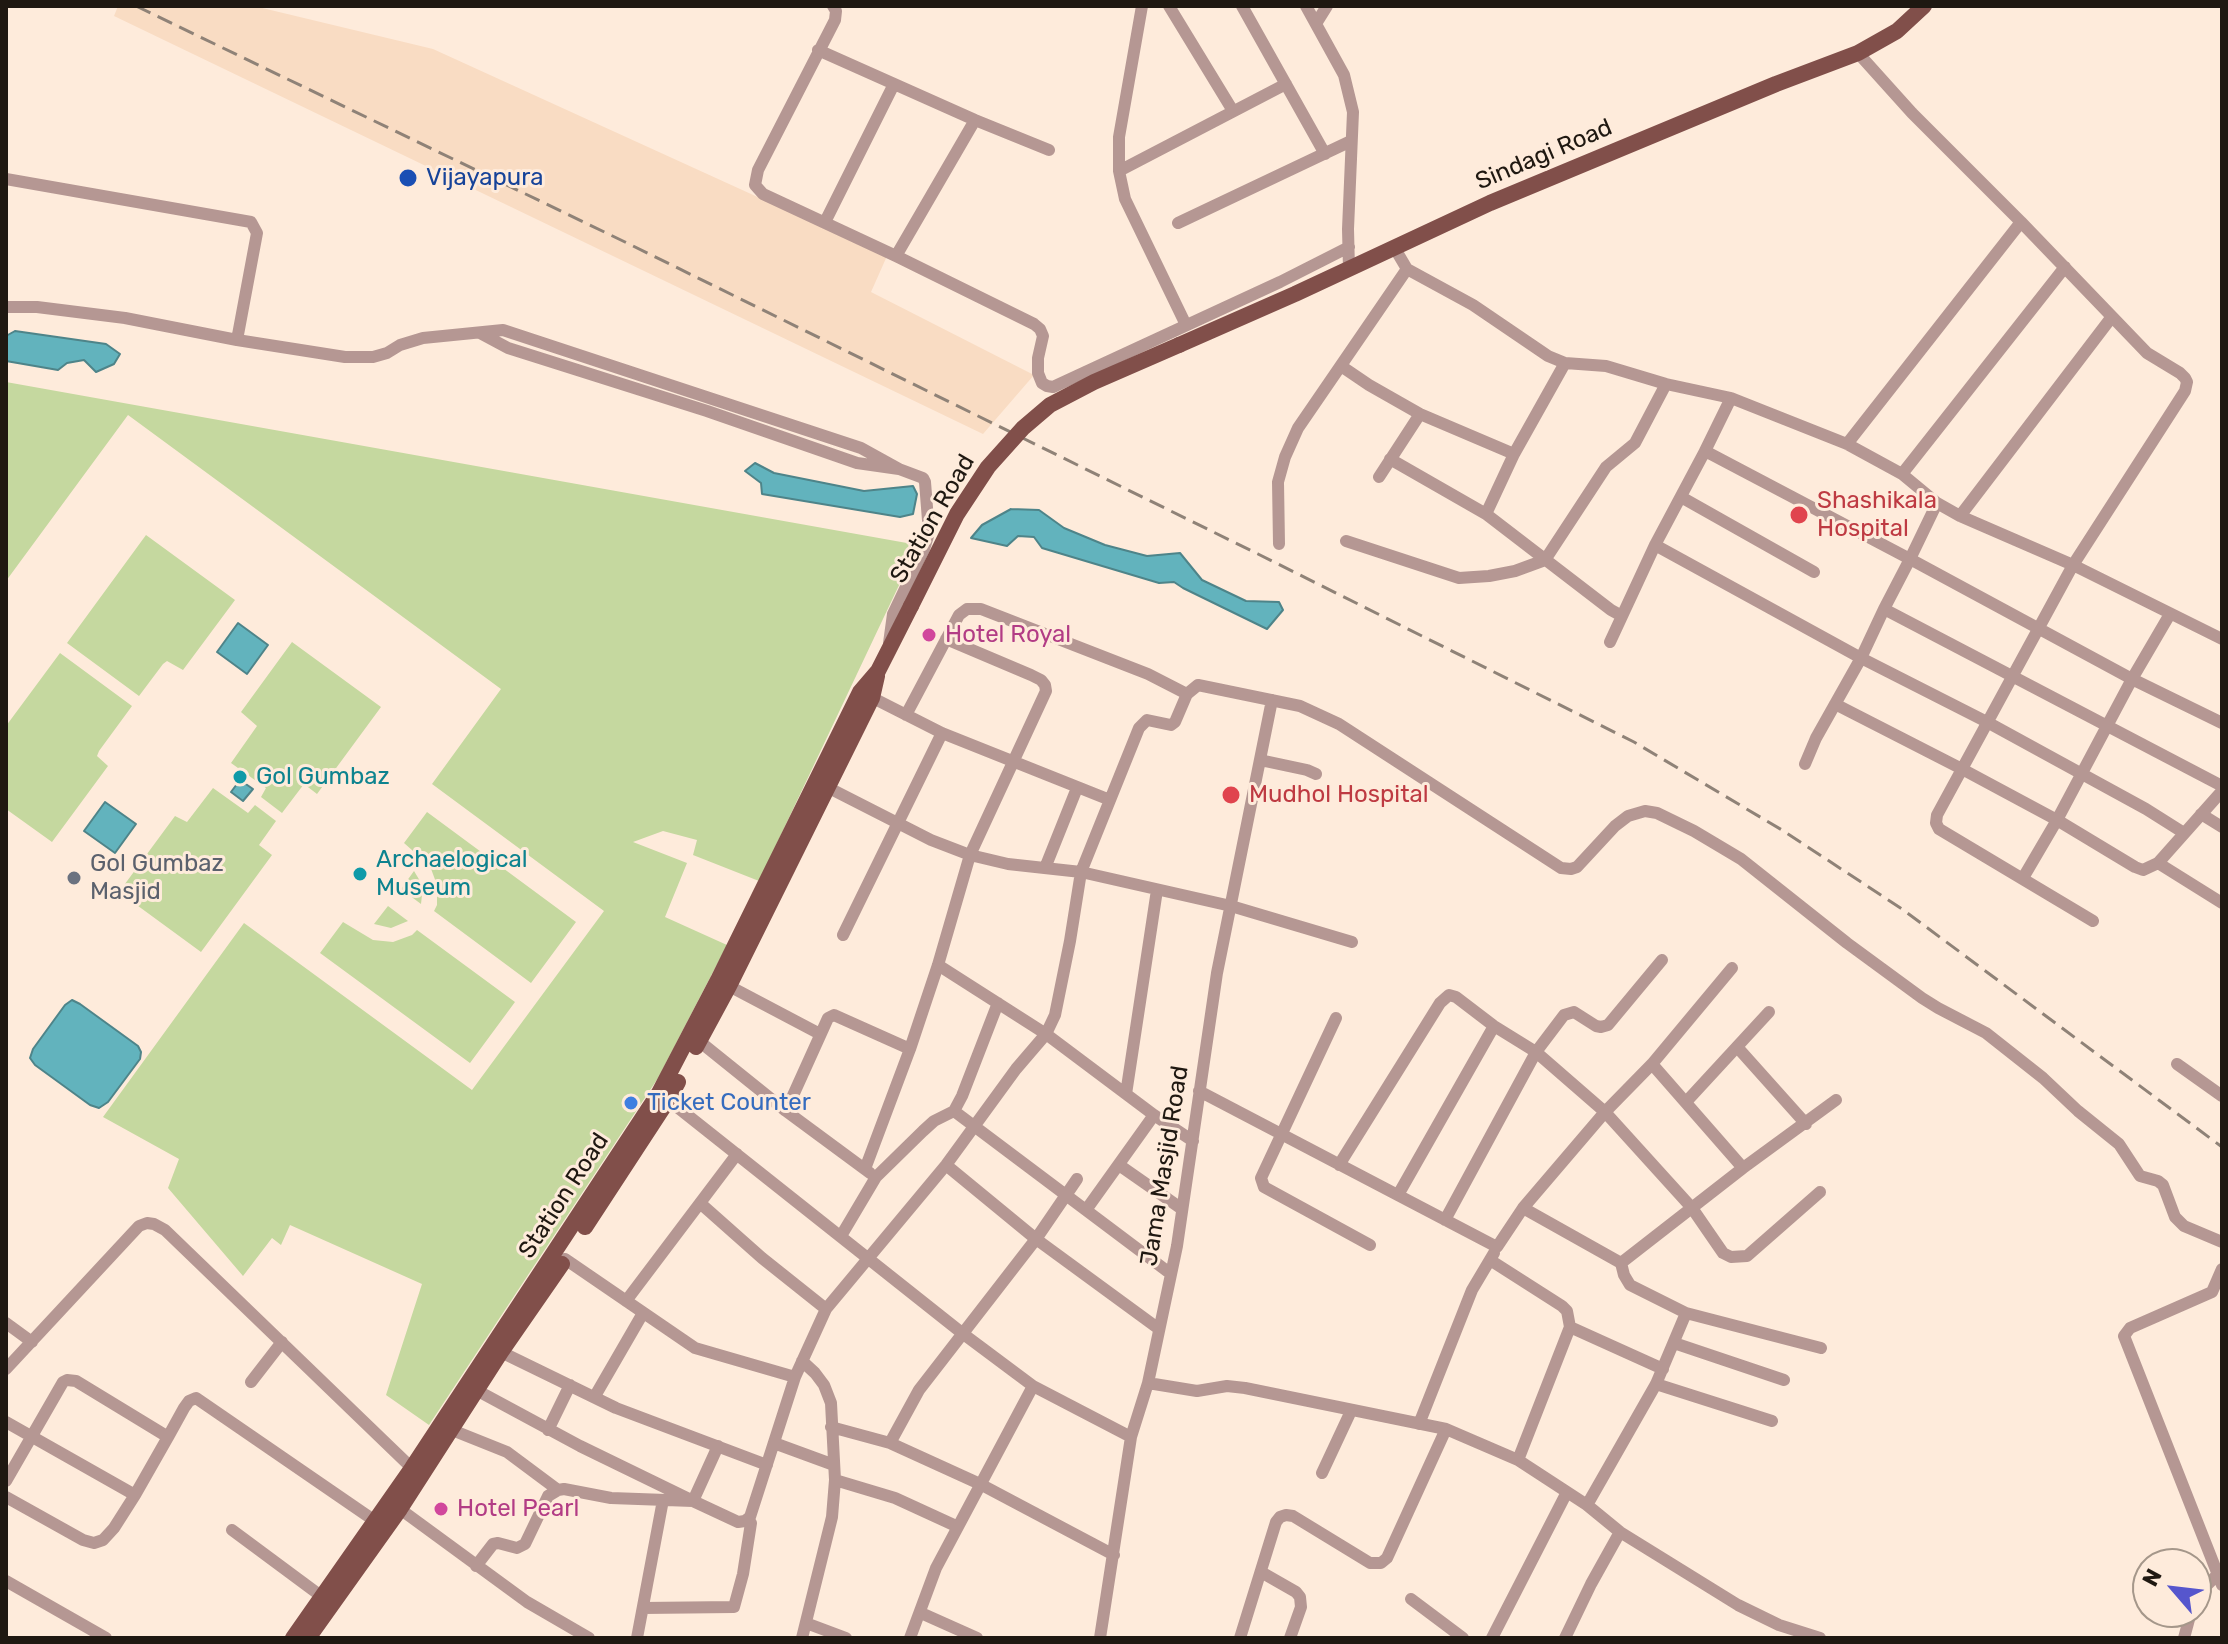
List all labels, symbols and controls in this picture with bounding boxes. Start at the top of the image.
street label: Sindagi Road [1471,113,1617,197]
place label: Vijayapura [426,164,543,192]
marker: Vijayapura [397,167,419,189]
street label: Station Road [885,450,981,588]
place label: Shashikala Hospital [1817,487,1937,543]
marker: Shashikala Hospital [1788,504,1810,526]
place label: Hotel Royal [945,621,1071,649]
marker: Hotel Royal [920,626,938,644]
place label: Gol Gumbaz [256,763,390,791]
marker: Gol Gumbaz [231,768,249,786]
place label: Mudhol Hospital [1249,781,1429,809]
marker: Mudhol Hospital [1220,784,1242,806]
place label: Archaelogical Museum [376,846,528,902]
place label: Gol Gumbaz Masjid [90,850,224,906]
marker: Archaelogical Museum [351,865,369,883]
marker: Gol Gumbaz Masjid [65,869,83,887]
street label: Jama Masjid Road [1135,1064,1195,1268]
place label: Ticket Counter [647,1089,811,1117]
marker: Ticket Counter [622,1094,640,1112]
street label: Station Road [513,1128,615,1264]
place label: Hotel Pearl [457,1495,579,1523]
marker: Hotel Pearl [432,1500,450,1518]
north arrow [2132,1548,2212,1628]
text: N [2136,1564,2168,1591]

